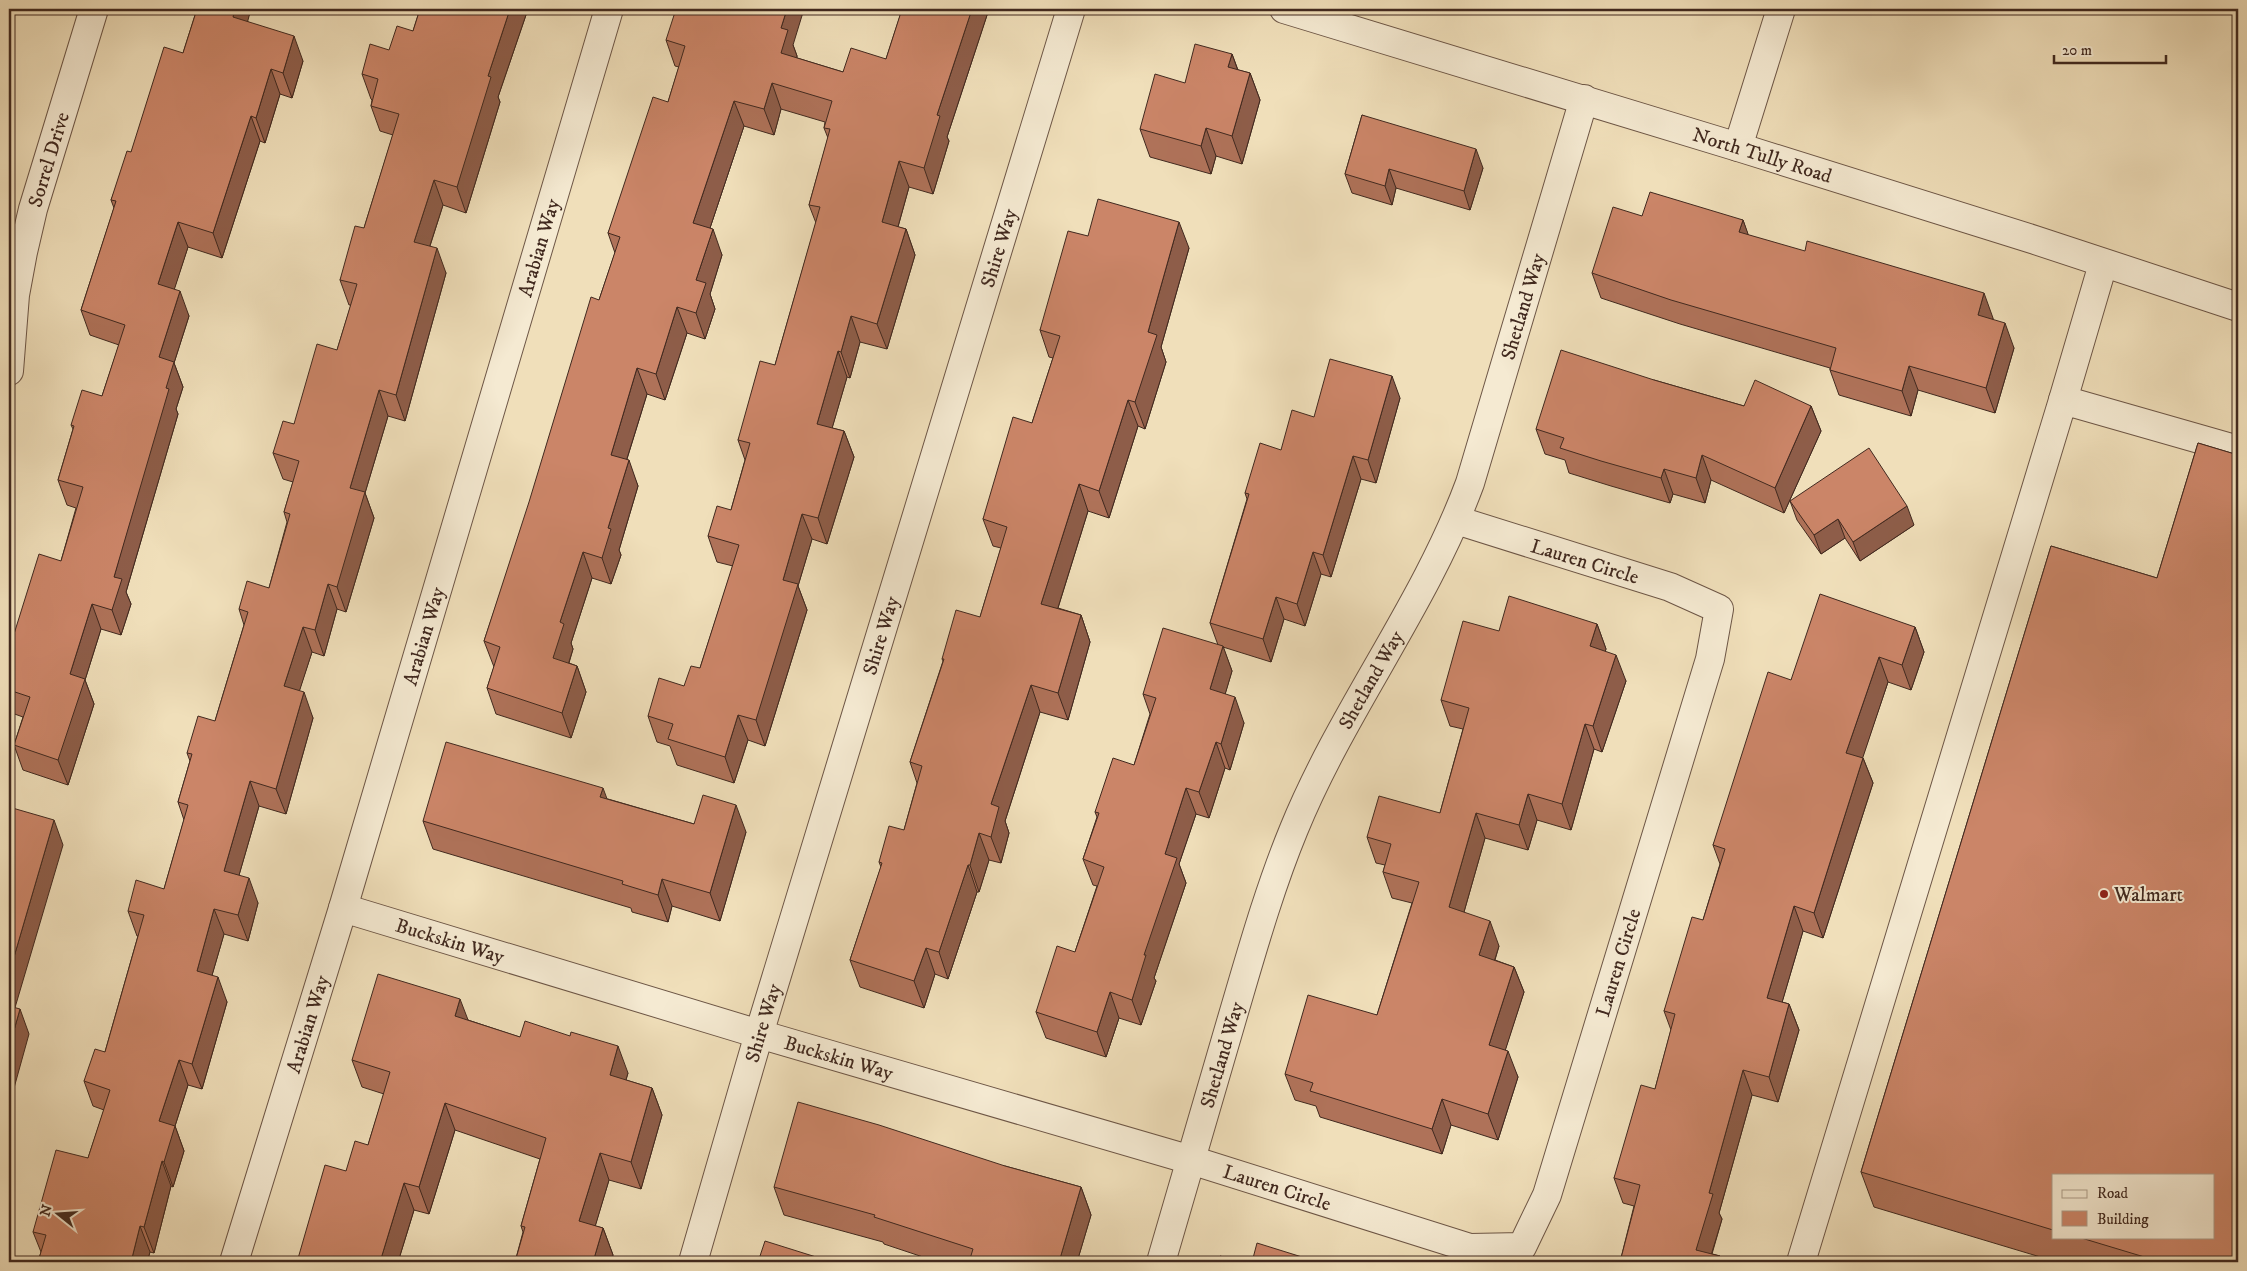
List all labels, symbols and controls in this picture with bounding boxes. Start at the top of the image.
scale bar [2054,32,2167,64]
text: 20 m [2062,41,2092,60]
street label: Sorrel Drive [23,109,76,210]
street label: North Tully Road [1689,123,1835,190]
street label: Arabian Way [513,195,566,300]
street label: Shire Way [976,205,1024,291]
street label: Shetland Way [1496,250,1552,363]
street label: Lauren Circle [1528,534,1642,591]
street label: Arabian Way [399,584,451,689]
street label: Shire Way [858,593,906,678]
street label: Shetland Way [1334,626,1410,734]
place label: Walmart [2113,883,2183,908]
marker: Walmart [2098,888,2110,900]
street label: Lauren Circle [1591,906,1647,1020]
street label: Buckskin Way [392,914,508,970]
street label: Arabian Way [282,972,336,1077]
street label: Shire Way [740,980,788,1066]
street label: Shetland Way [1196,998,1250,1111]
street label: Buckskin Way [781,1031,897,1087]
street label: Lauren Circle [1220,1160,1334,1217]
legend [2052,1174,2214,1238]
text: Road [2097,1184,2129,1203]
north arrow [32,1188,82,1238]
text: N [36,1202,57,1219]
text: Building [2097,1210,2149,1229]

